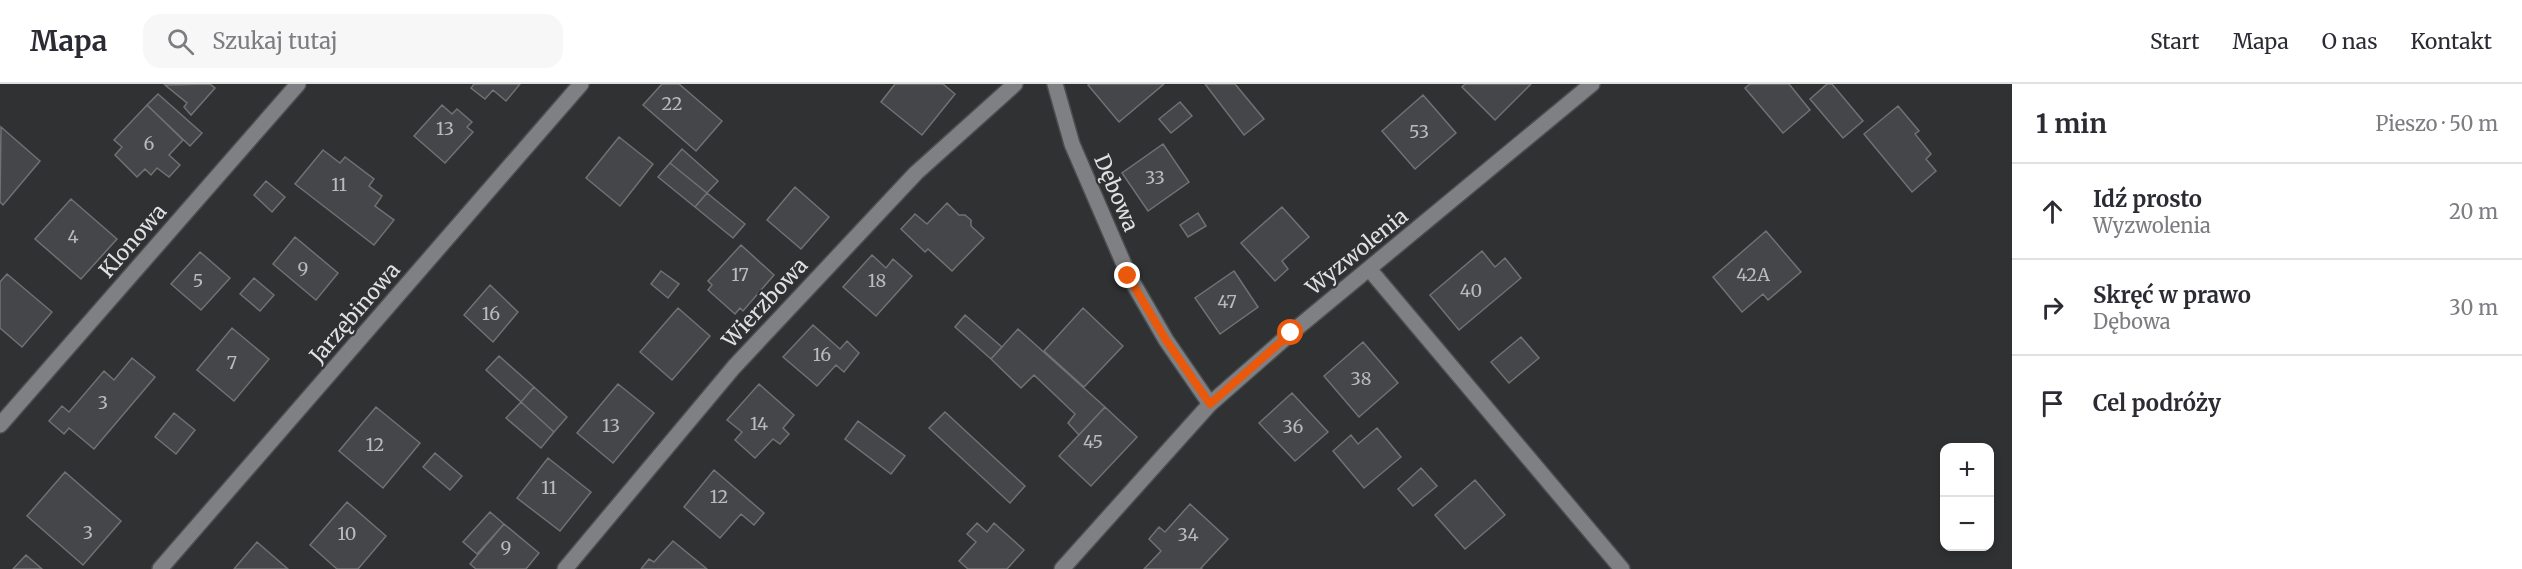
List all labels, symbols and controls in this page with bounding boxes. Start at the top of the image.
search box [143,14,563,68]
text: Mapa [30,23,107,59]
icon: search [164,25,197,58]
text: Szukaj tutaj [212,27,338,55]
text: Start [2150,28,2199,55]
text: Mapa [2232,28,2289,55]
text: O nas [2322,28,2377,55]
text: Kontakt [2410,28,2492,55]
house number: 22 [661,92,683,115]
text: 1 min [2036,107,2107,140]
text: Pieszo · 50 m [2375,111,2498,136]
house number: 13 [436,117,454,140]
house number: 53 [1409,120,1429,143]
house number: 6 [144,132,155,155]
street label: Dębowa [1088,150,1145,236]
house number: 33 [1145,166,1165,189]
house number: 11 [331,173,347,196]
text: Idź prosto [2093,185,2202,213]
icon: ahead [2036,195,2069,228]
street label: Klonowa [93,198,172,283]
text: 20 m [2449,199,2498,224]
street label: Wyzwolenia [1299,202,1413,302]
text: Wyzwolenia [2093,213,2211,238]
house number: 4 [67,225,79,248]
street label: Wierzbowa [715,252,813,354]
house number: 9 [298,257,308,280]
street label: Jarzębinowa [303,257,406,369]
route end [1114,262,1140,288]
house number: 17 [731,263,749,286]
house number: 42A [1736,263,1770,286]
house number: 5 [193,269,203,292]
house number: 18 [868,269,886,292]
house number: 40 [1460,279,1482,302]
text: Skręć w prawo [2093,281,2251,309]
house number: 47 [1217,290,1237,313]
icon: right [2036,291,2069,324]
text: 30 m [2449,295,2498,320]
house number: 16 [482,302,500,325]
text: Dębowa [2093,309,2171,334]
route start [1277,319,1303,345]
house number: 16 [813,343,831,366]
house number: 7 [227,351,237,374]
house number: 38 [1351,367,1371,390]
icon: arrive [2036,387,2069,420]
text: Cel podróży [2093,389,2221,417]
house number: 3 [98,391,108,414]
house number: 14 [750,412,768,435]
house number: 13 [602,414,620,437]
house number: 36 [1283,415,1304,438]
house number: 45 [1083,430,1103,453]
house number: 12 [366,433,384,456]
map controls [1940,443,1994,551]
button: + [1940,443,1994,497]
house number: 11 [541,476,557,499]
house number: 12 [710,485,728,508]
button: − [1940,497,1994,551]
house number: 3 [83,521,93,544]
house number: 10 [338,522,356,545]
house number: 34 [1177,523,1199,546]
house number: 9 [501,536,511,559]

